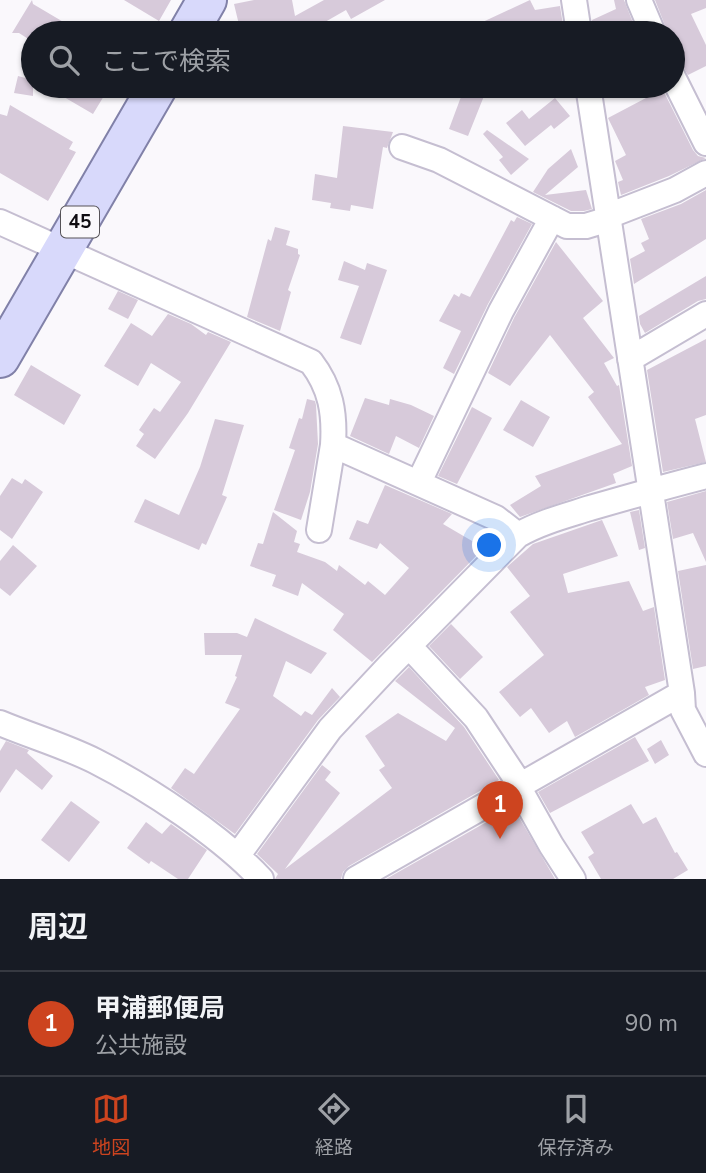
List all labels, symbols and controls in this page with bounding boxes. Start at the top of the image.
search box [21,21,685,98]
icon: search [45,41,83,79]
text: ここで検索 [101,44,231,79]
road number: 45 [61,206,99,238]
your location [472,528,506,562]
pin: 1 [477,781,523,839]
text: 周辺 [28,907,88,948]
text: 甲浦郵便局 [95,991,225,1026]
text: 1 [44,1008,58,1039]
text: 90 m [625,1008,678,1039]
text: 公共施設 [95,1030,187,1061]
tab: 地図 [92,1090,130,1161]
tab: 経路 [315,1090,353,1161]
tab: 保存済み [538,1090,614,1161]

